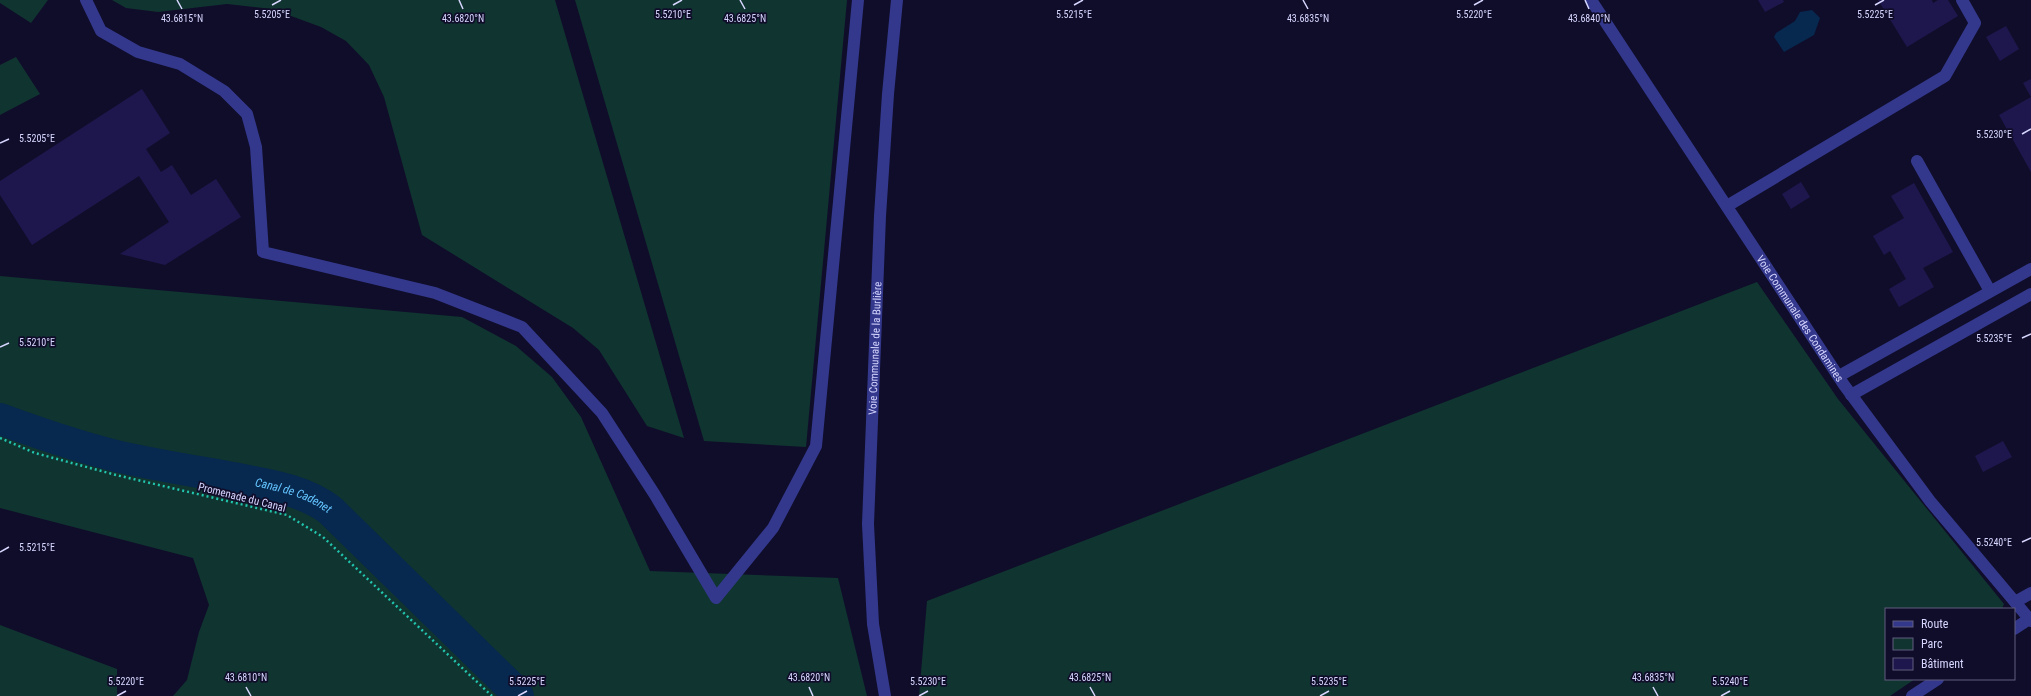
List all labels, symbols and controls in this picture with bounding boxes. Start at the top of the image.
text: 5.5205°E [254,9,290,20]
text: 5.5210°E [655,9,691,20]
text: 5.5215°E [1056,9,1092,20]
text: 5.5220°E [1456,9,1492,20]
text: 5.5225°E [1857,9,1893,20]
text: 43.6815°N [161,13,203,24]
text: 43.6820°N [442,13,484,24]
text: 43.6825°N [724,13,766,24]
text: 43.6835°N [1287,13,1329,24]
text: 43.6840°N [1568,13,1610,24]
text: 5.5230°E [1976,129,2012,140]
text: 5.5205°E [19,133,55,144]
street label: Voie Communale des Condamines [1754,253,1846,384]
street label: Voie Communale de la Burlière [866,282,884,415]
text: 5.5235°E [1976,333,2012,344]
text: 5.5210°E [19,337,55,348]
water label: Canal de Cadenet [254,475,335,516]
street label: Promenade du Canal [197,480,287,515]
text: 5.5240°E [1976,537,2012,548]
text: 5.5215°E [19,542,55,553]
legend [1885,608,2015,680]
text: Route [1921,617,1949,631]
text: Parc [1921,637,1943,651]
text: Bâtiment [1921,657,1964,671]
text: 43.6810°N [225,672,267,683]
text: 43.6820°N [788,672,830,683]
text: 43.6825°N [1069,672,1111,683]
text: 43.6835°N [1632,672,1674,683]
text: 5.5220°E [108,676,144,687]
text: 5.5225°E [509,676,545,687]
text: 5.5230°E [910,676,946,687]
text: 5.5235°E [1311,676,1347,687]
text: 5.5240°E [1712,676,1748,687]

